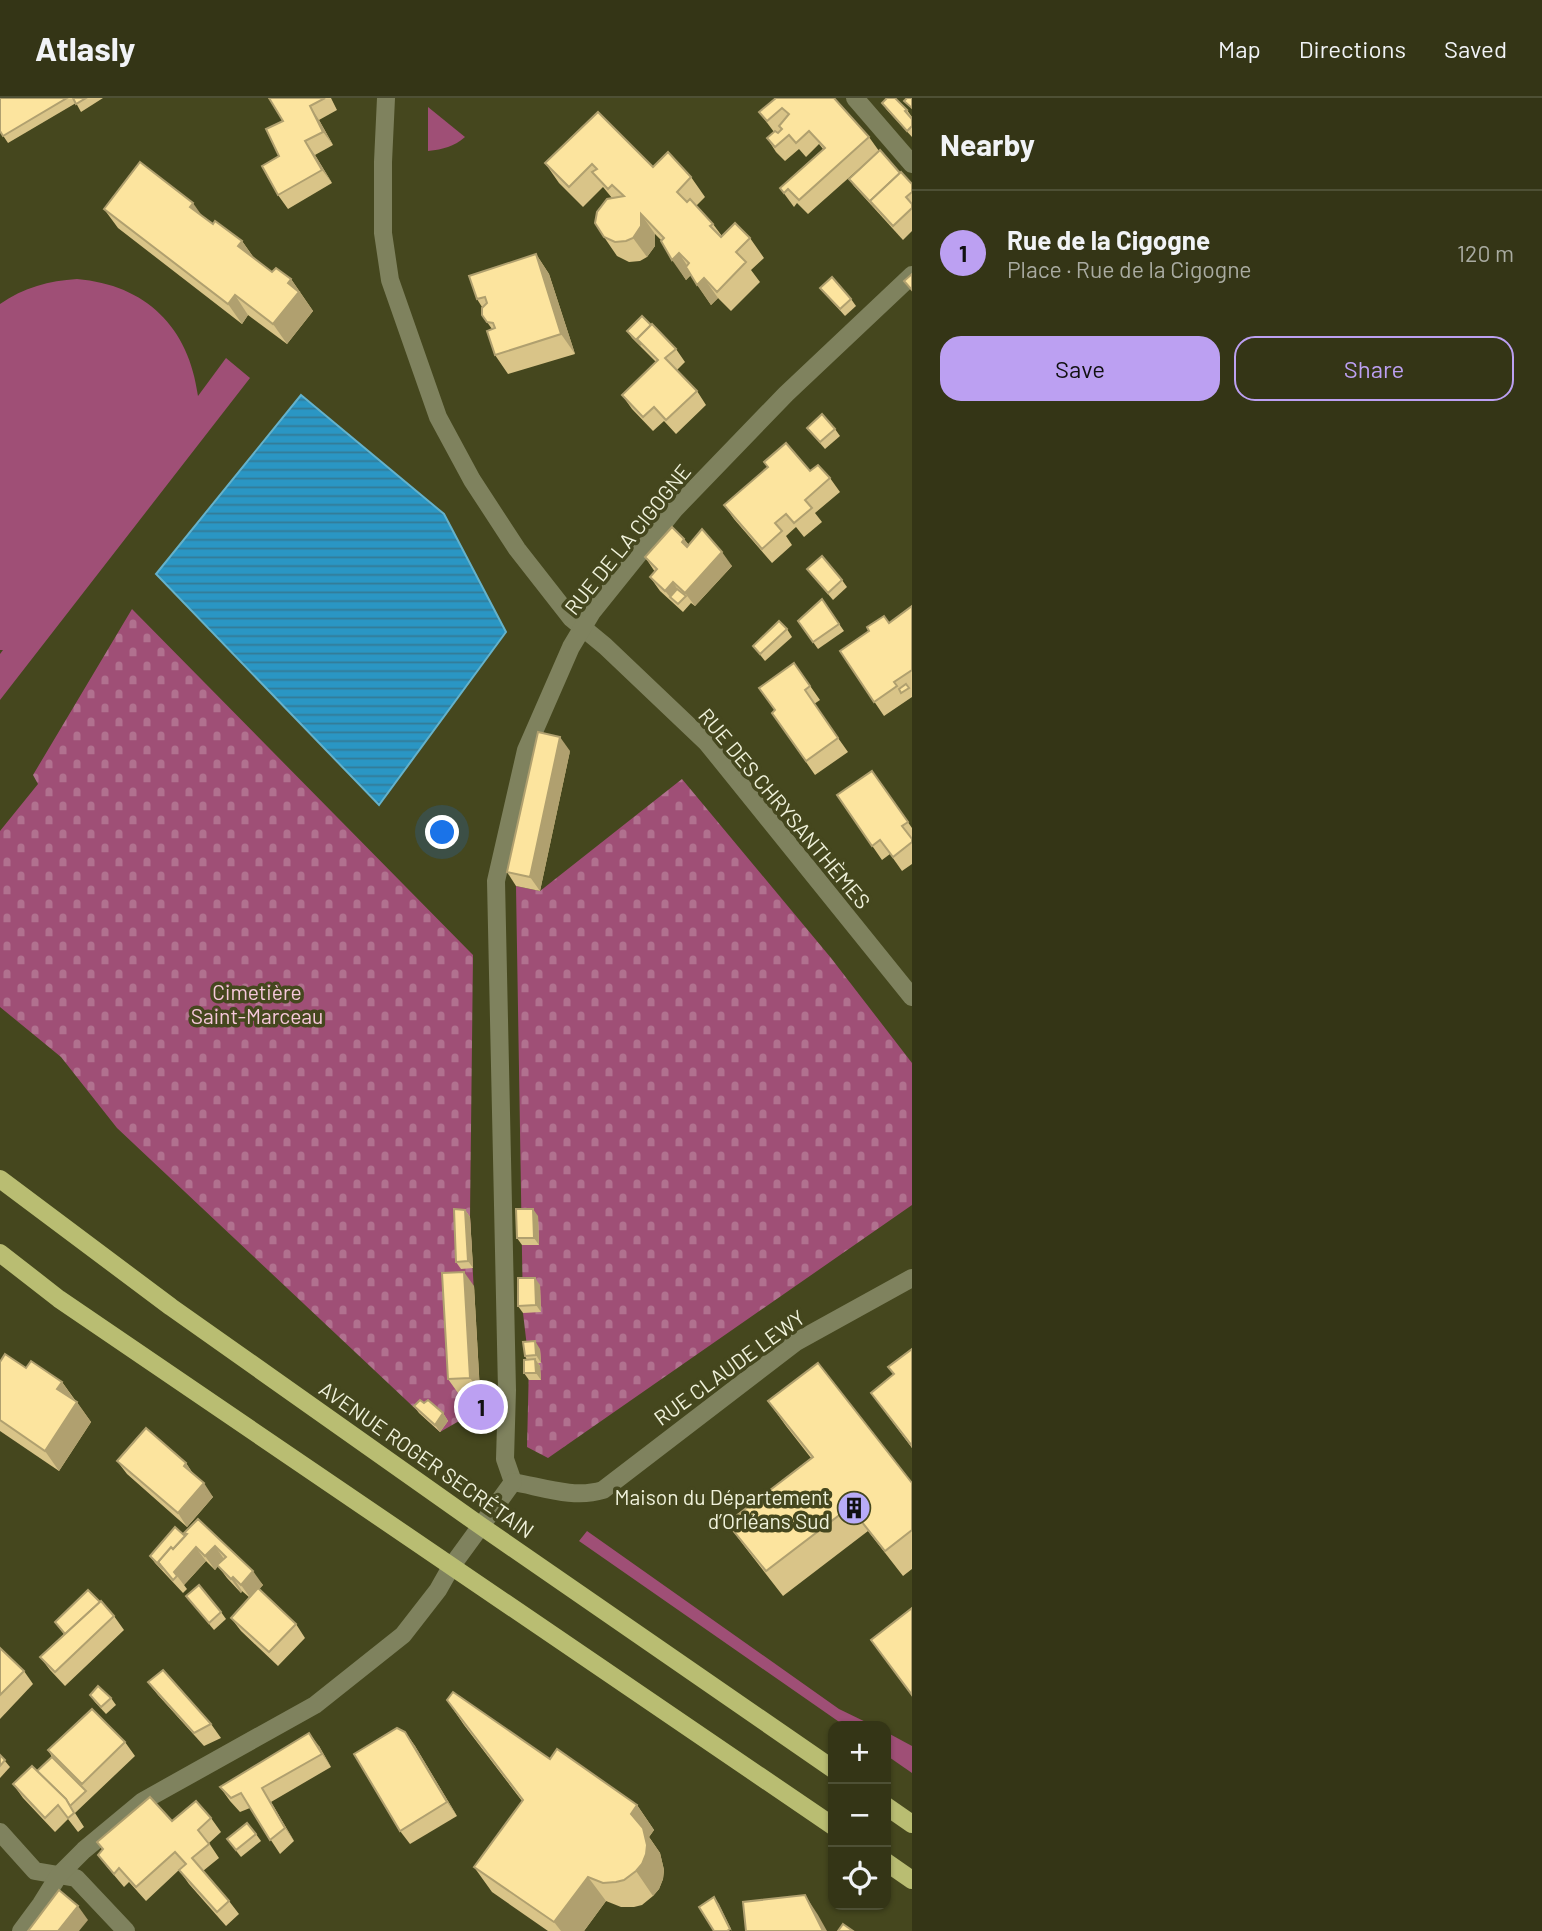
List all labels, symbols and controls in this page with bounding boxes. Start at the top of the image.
text: Atlasly [35,28,135,68]
text: Map [1218,34,1261,63]
text: Directions [1299,34,1406,63]
text: Saved [1444,34,1507,63]
text: Nearby [940,126,1035,162]
text: Rue de la Cigogne [1007,224,1210,255]
text: 1 [959,239,967,267]
text: 120 m [1457,239,1514,267]
text: Place · Rue de la Cigogne [1007,255,1252,283]
button: Save [940,336,1220,401]
button: Share [1234,336,1514,401]
street label: RUE DE LA CIGOGNE [559,459,695,619]
street label: RUE DES CHRYSANTHÈMES [694,703,876,913]
your location [425,815,459,849]
park label: Cimetière Saint-Marceau [191,979,323,1028]
street label: RUE CLAUDE LEWY [649,1304,809,1430]
street label: AVENUE ROGER SECRÉTAIN [315,1375,539,1543]
pin: 1 [458,1381,504,1433]
place label: Maison du Département d’Orléans Sud [615,1484,830,1533]
building icon: Maison du Département d’Orléans Sud [835,1489,873,1527]
map controls [828,1721,891,1910]
button: + [828,1721,891,1784]
button: − [828,1784,891,1847]
button: locate [828,1847,891,1910]

